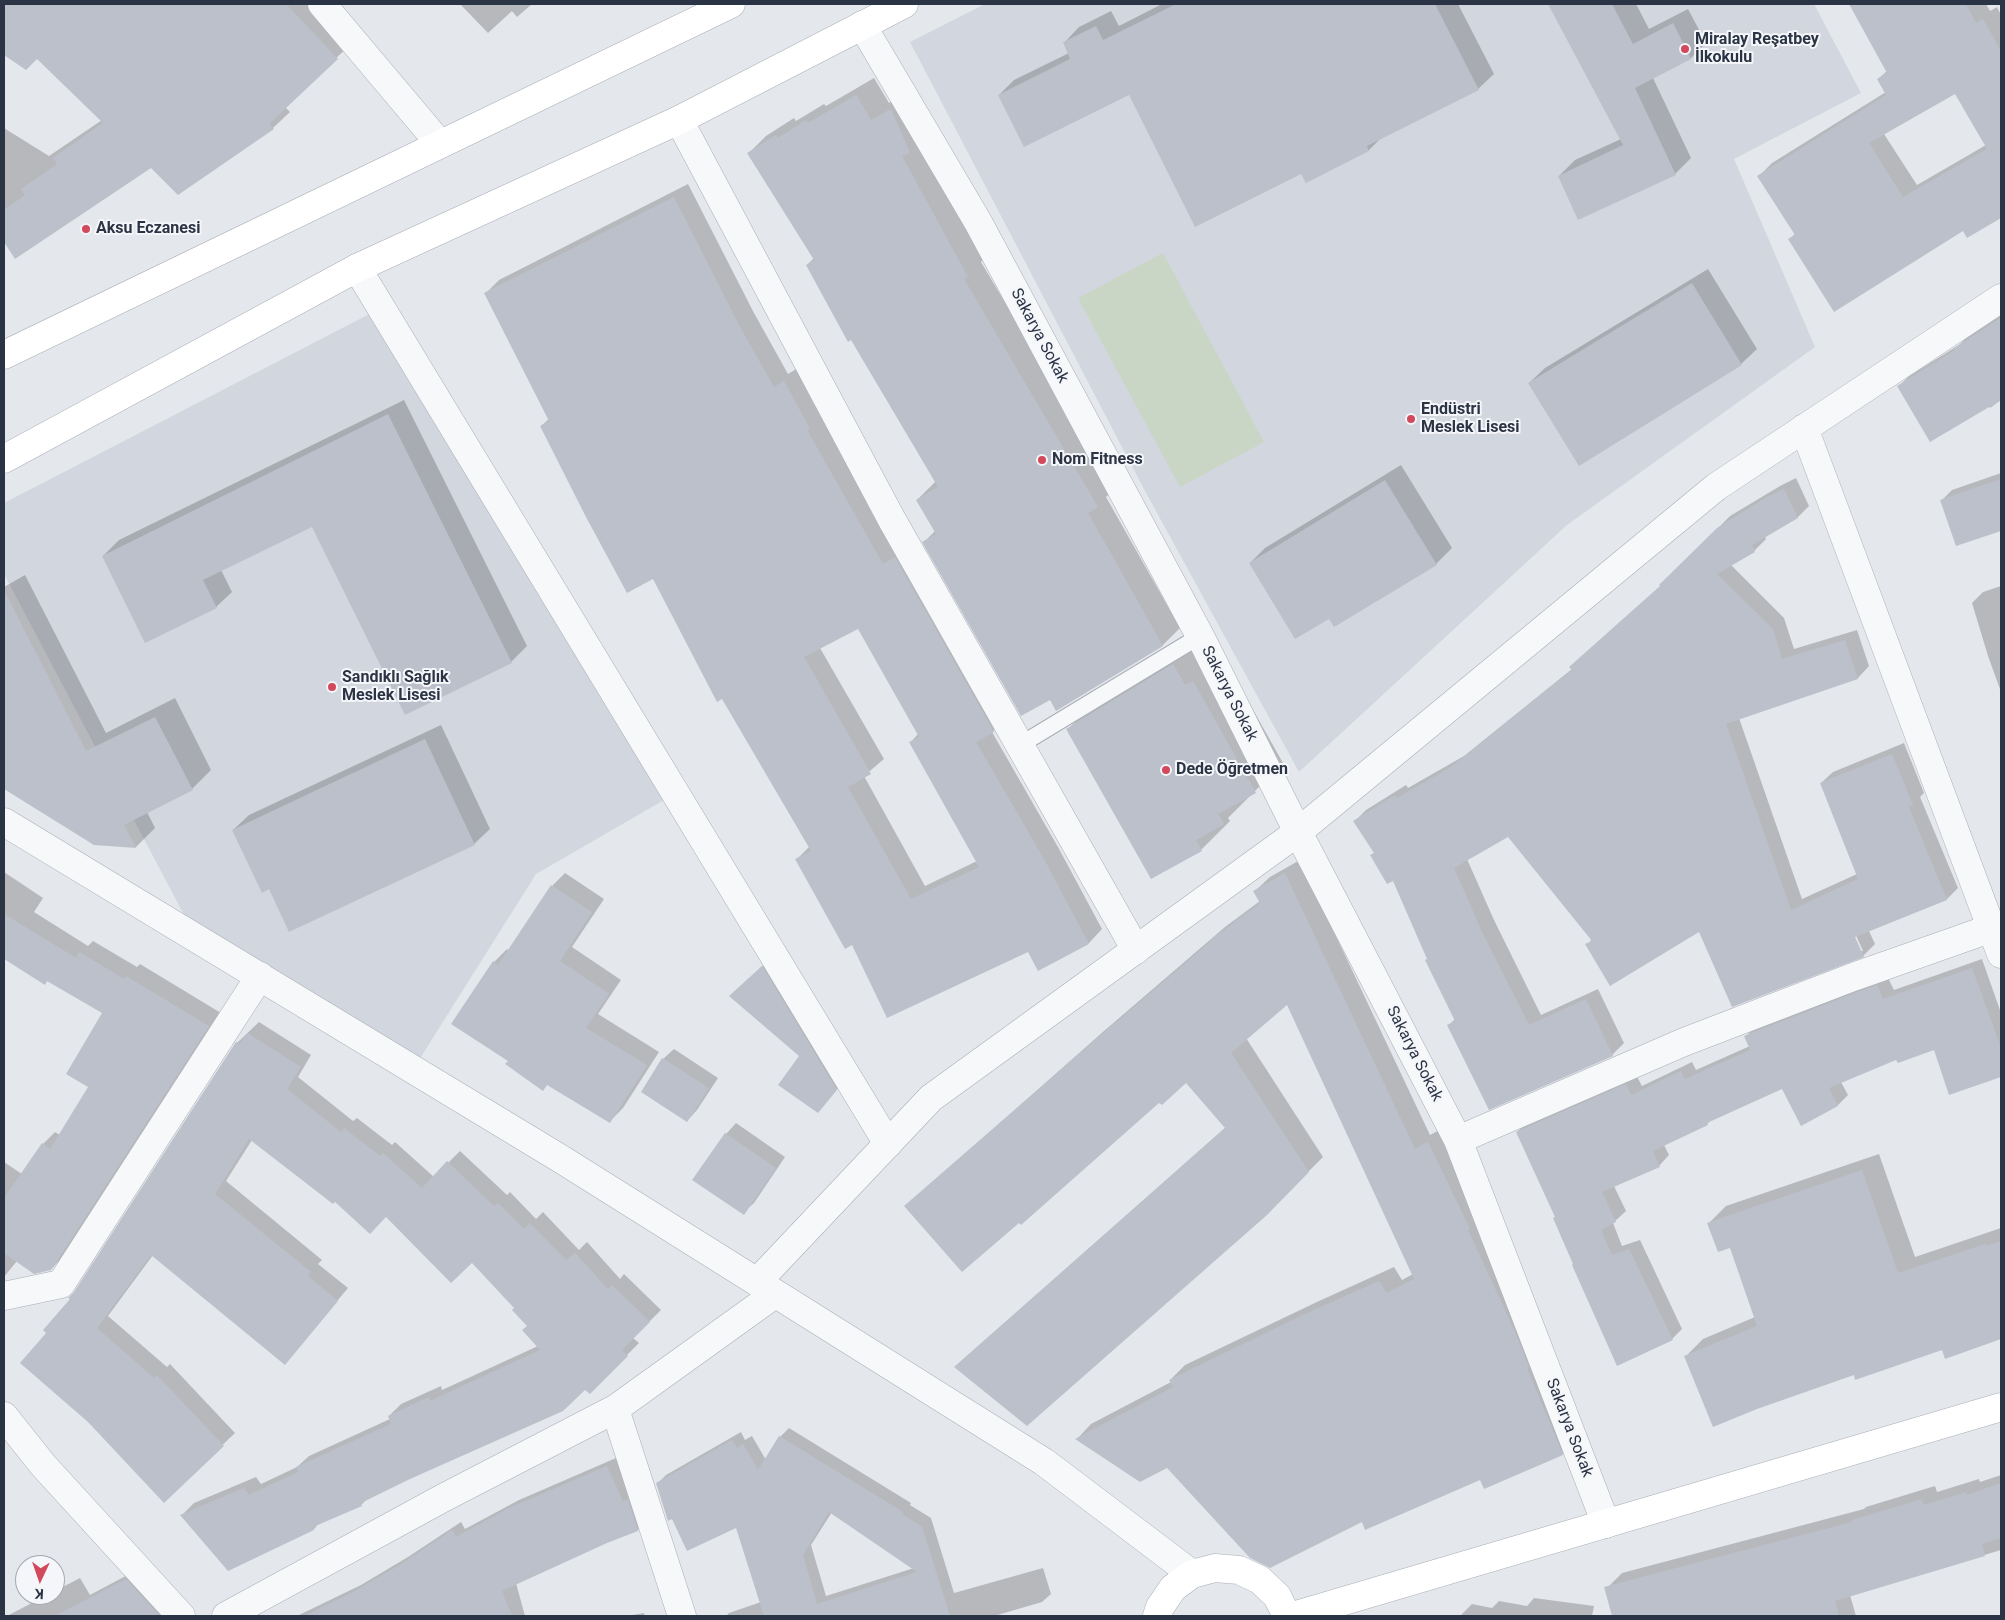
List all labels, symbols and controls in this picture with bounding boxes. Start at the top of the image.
place label: Miralay Reşatbey İlkokulu [1695,30,1819,68]
marker: Miralay Reşatbey İlkokulu [1679,43,1691,55]
place label: Aksu Eczanesi [96,219,200,239]
marker: Aksu Eczanesi [80,223,92,235]
street label: Sakarya Sokak [1006,285,1072,387]
place label: Endüstri Meslek Lisesi [1421,400,1519,438]
marker: Endüstri Meslek Lisesi [1405,413,1417,425]
place label: Nom Fitness [1052,450,1143,470]
marker: Nom Fitness [1036,454,1048,466]
street label: Sakarya Sokak [1197,643,1261,745]
place label: Sandıklı Sağlık Meslek Lisesi [342,668,449,706]
marker: Sandıklı Sağlık Meslek Lisesi [326,681,338,693]
place label: Dede Öğretmen [1176,760,1288,780]
marker: Dede Öğretmen [1160,764,1172,776]
street label: Sakarya Sokak [1382,1003,1446,1105]
street label: Sakarya Sokak [1541,1376,1597,1480]
north arrow [15,1555,65,1605]
text: K [34,1586,44,1602]

